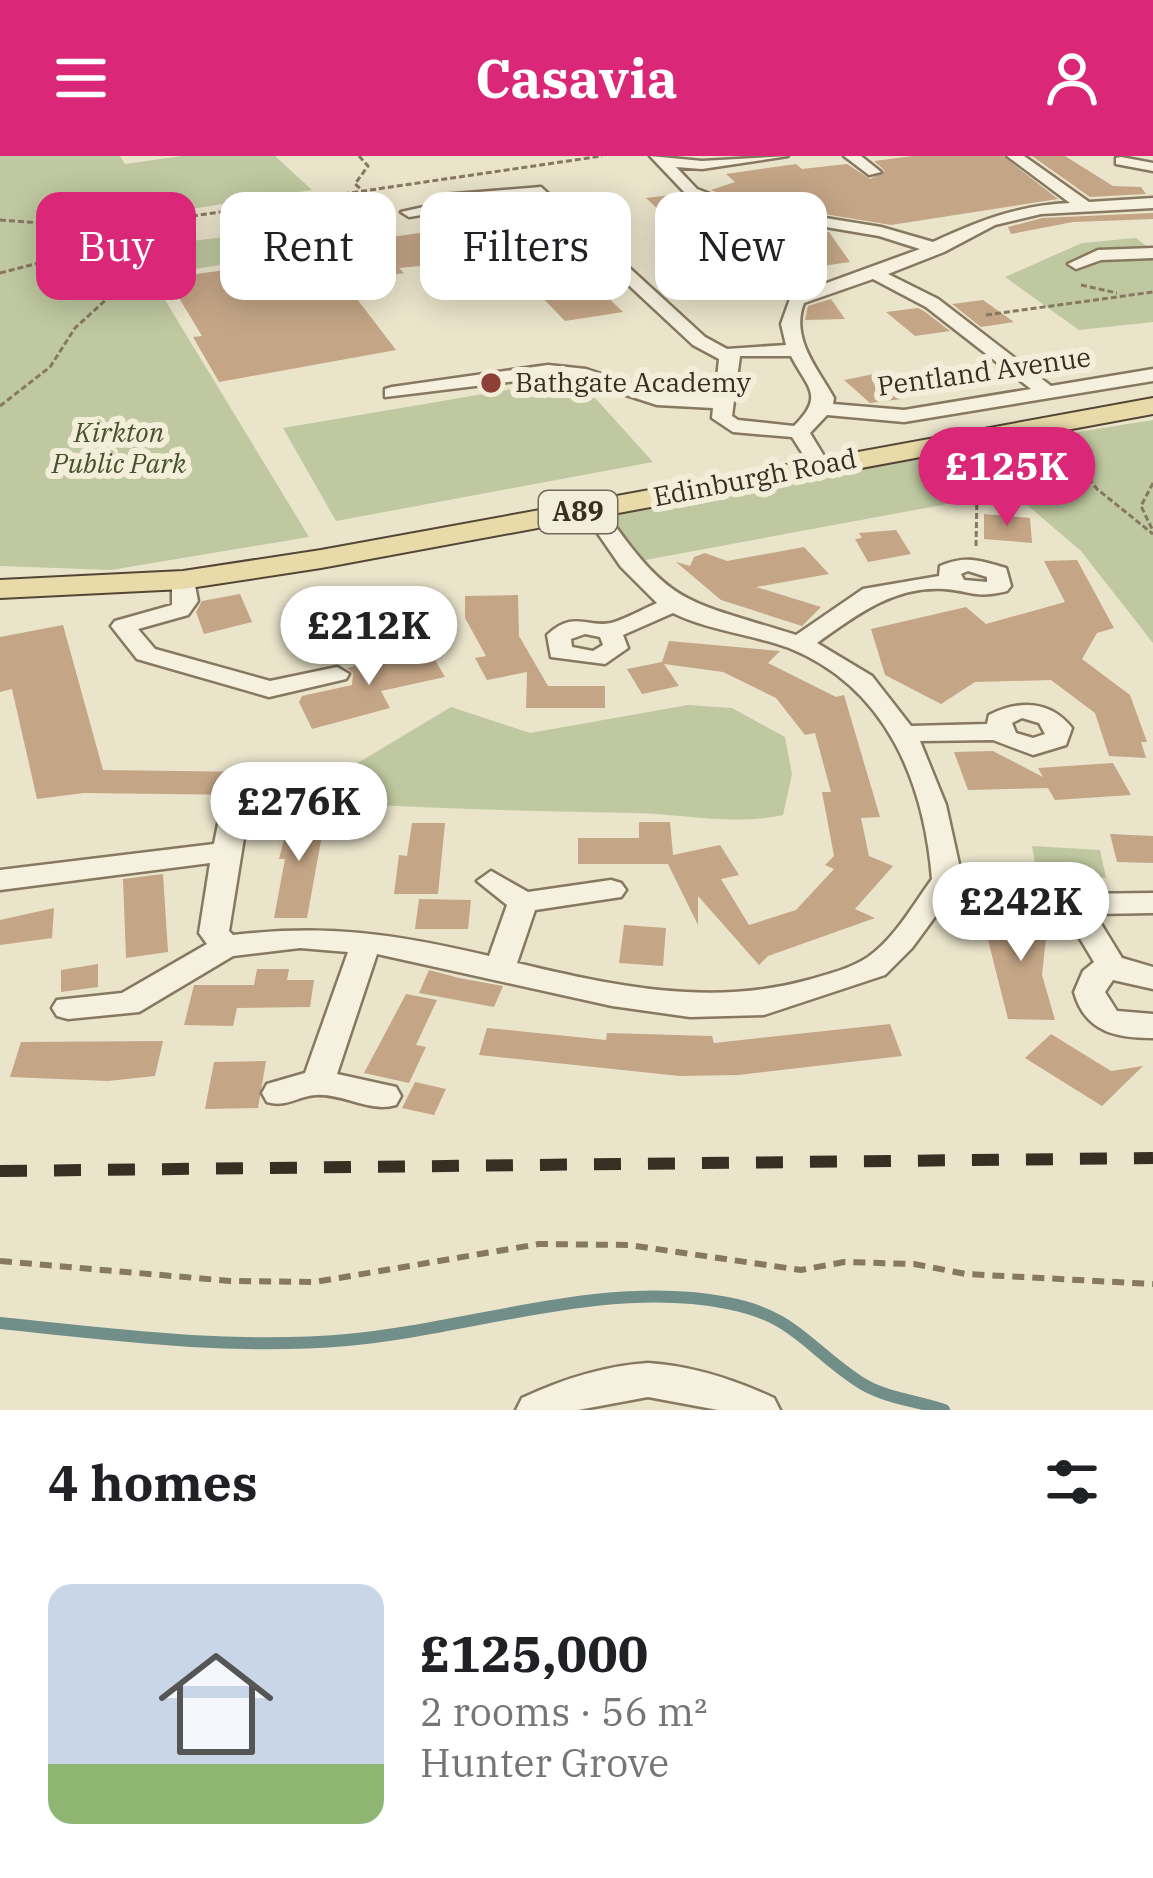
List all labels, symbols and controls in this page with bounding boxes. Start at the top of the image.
text: Casavia [475,43,678,113]
icon: menu [48,45,114,111]
icon: person [1039,45,1105,111]
chip: Buy [36,192,196,300]
chip: Rent [220,192,396,300]
chip: Filters [420,192,631,300]
chip: New [655,192,827,300]
street label: Pentland Avenue [875,338,1093,403]
place label: Bathgate Academy [515,364,752,399]
marker: Bathgate Academy [478,370,504,396]
park label: Kirkton Public Park [51,414,187,480]
pin: £125K [923,427,1091,529]
street label: Edinburgh Road [650,440,859,513]
text: £125K [945,440,1069,491]
road number: A89 [539,491,617,533]
pin: £212K [285,586,453,688]
text: £212K [307,599,431,650]
pin: £276K [215,762,383,864]
text: £276K [237,775,361,826]
pin: £242K [937,862,1105,964]
text: £242K [959,875,1083,926]
text: 4 homes [48,1449,258,1515]
icon: filters [1039,1449,1105,1515]
text: £125,000 [420,1620,648,1686]
icon: home [144,1632,288,1776]
text: 2 rooms · 56 m² [420,1686,708,1737]
text: Hunter Grove [420,1737,669,1788]

